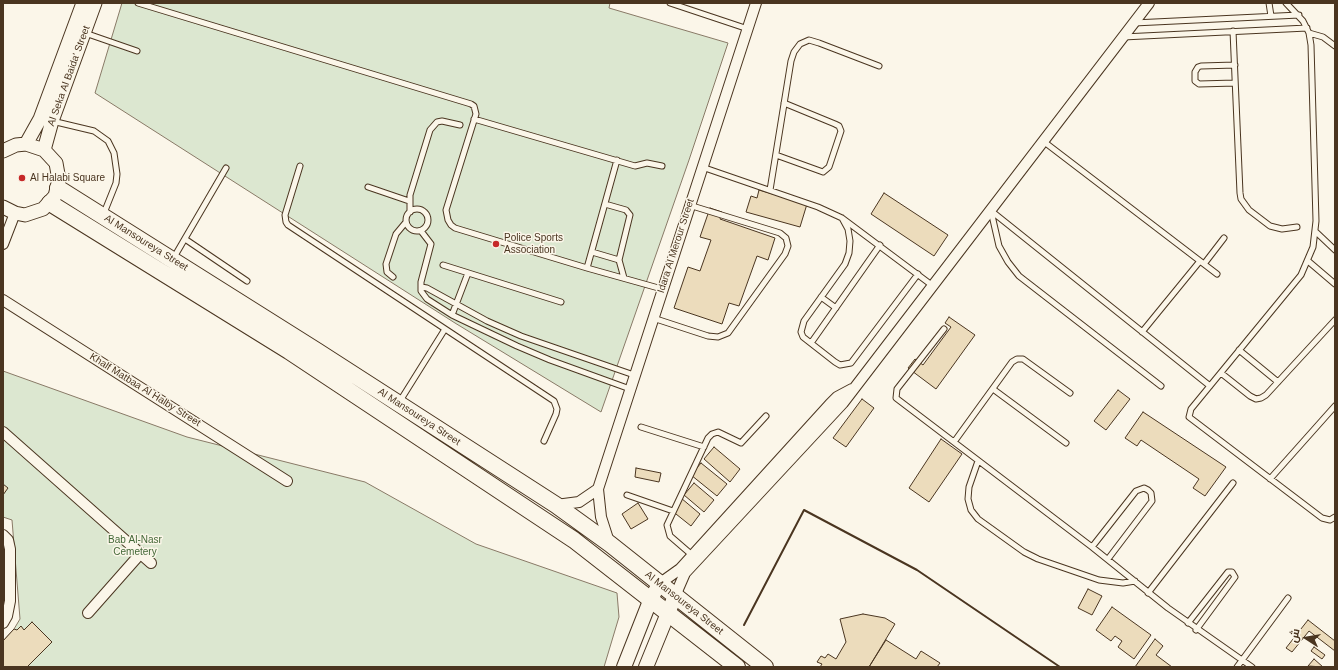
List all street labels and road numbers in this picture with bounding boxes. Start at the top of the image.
street label: Al Seka Al Baida' Street [45,24,93,128]
street label: Idara Al Merour Street [655,197,697,295]
street label: Al Mansoureya Street [102,212,190,274]
street label: Khalf Matbaa Al Halby Street [87,351,203,429]
street label: Al Mansoureya Street [375,386,463,448]
street label: Al Mansoureya Street [642,569,726,637]

